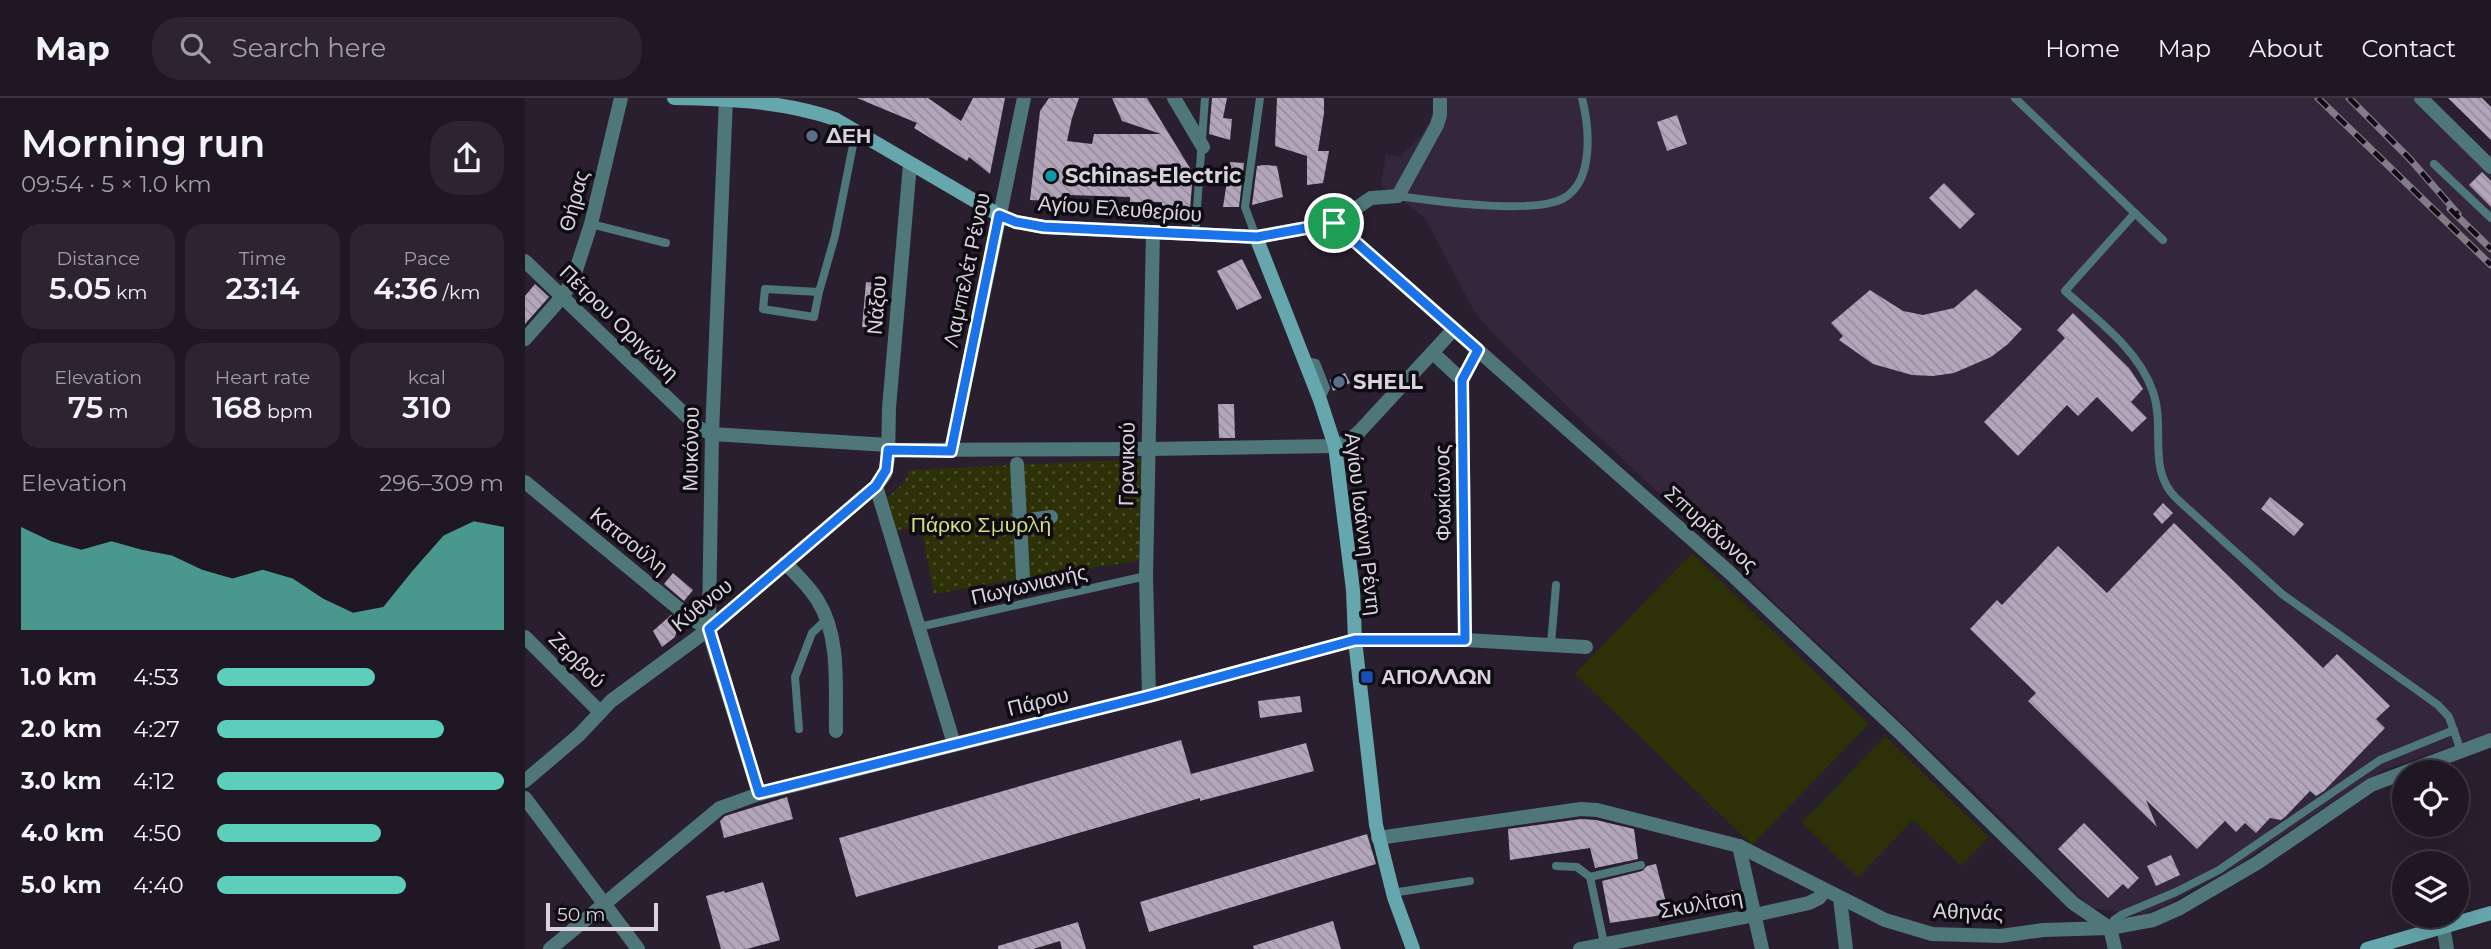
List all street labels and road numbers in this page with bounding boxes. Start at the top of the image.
street label: Θήρας [553,168,594,234]
street label: Λαμπελέτ Ρένου [938,190,995,349]
street label: Αγίου Ελευθερίου [1037,190,1203,227]
street label: Πέτρου Οριγώνη [555,260,684,386]
street label: Νάξου [861,274,892,336]
street label: Μυκόνου [677,406,704,491]
street label: Γρανικού [1113,422,1140,506]
street label: Αγίου Ιωάννη Ρέντη [1340,431,1387,617]
street label: Φωκίωνος [1429,444,1456,542]
street label: Σπυρίδωνος [1660,480,1763,577]
street label: Κατσούλη [585,502,673,580]
street label: Πωγωνιανής [969,559,1089,610]
street label: Κύθνου [666,573,737,637]
street label: Ζερβού [544,626,611,693]
street label: Πάρου [1005,682,1071,721]
street label: Σκυλίτση [1658,884,1744,923]
street label: Αθηνάς [1933,898,2004,925]

